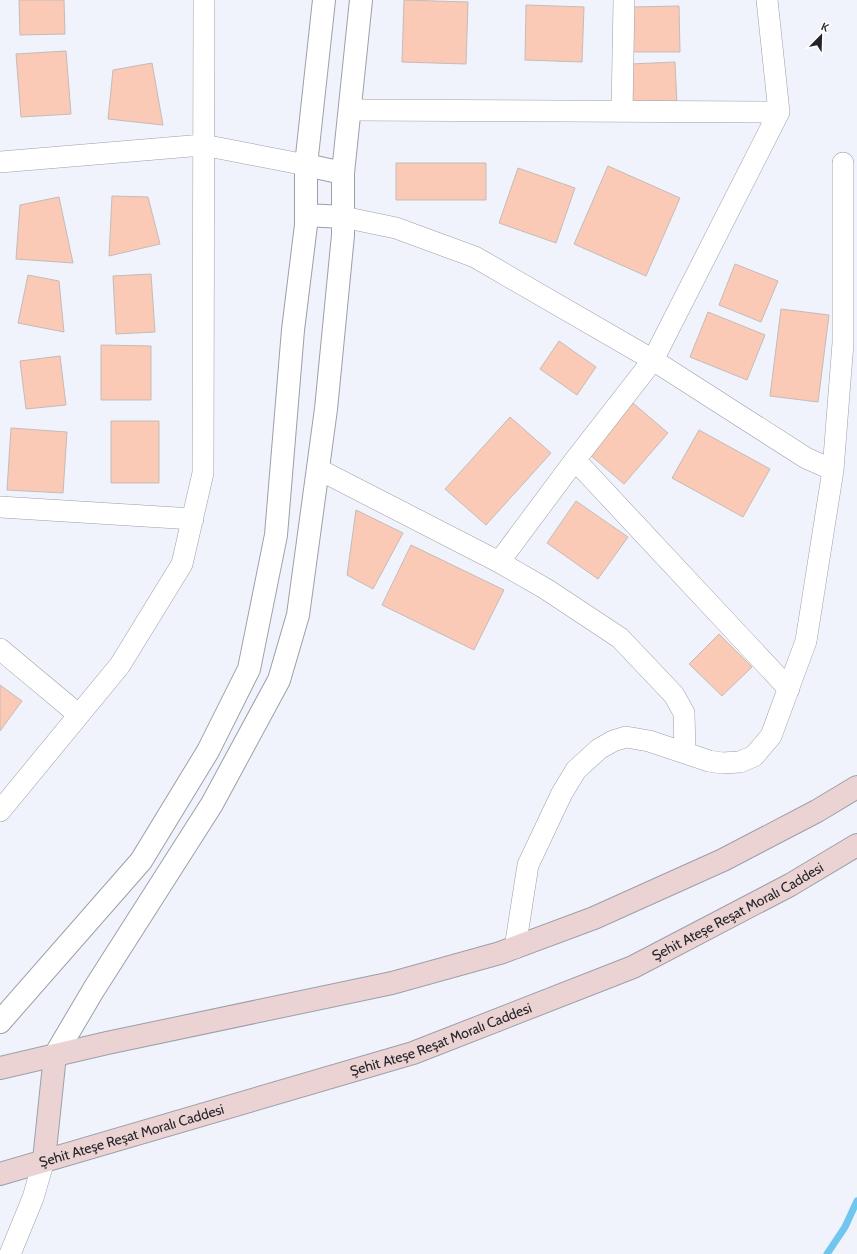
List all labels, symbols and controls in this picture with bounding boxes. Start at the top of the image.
north arrow [801,16,841,56]
text: K [819,19,831,35]
street label: Şehit Ateşe Reşat Moralı Caddesi [649,858,827,965]
street label: Şehit Ateşe Reşat Moralı Caddesi [348,999,534,1080]
street label: Şehit Ateşe Reşat Moralı Caddesi [37,1100,226,1171]

